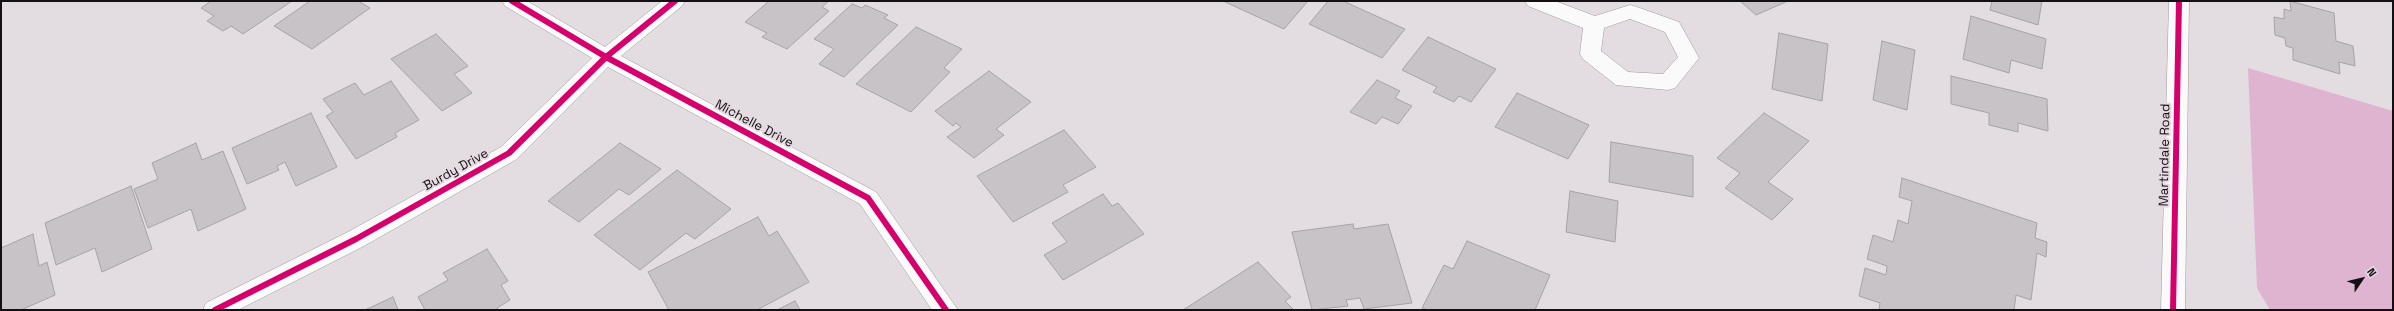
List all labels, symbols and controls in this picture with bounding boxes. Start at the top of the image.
street label: Michelle Drive [712,97,796,151]
street label: Martindale Road [2156,104,2174,206]
street label: Burdy Drive [421,146,491,194]
north arrow [2342,259,2382,299]
text: N [2364,265,2380,279]

